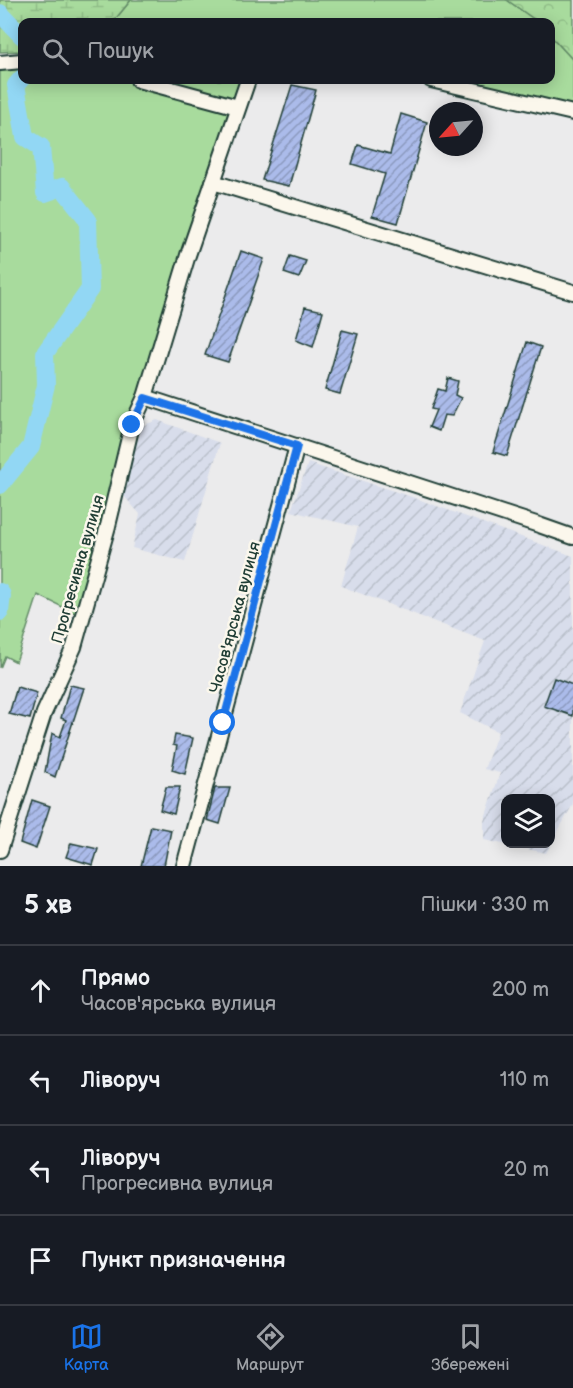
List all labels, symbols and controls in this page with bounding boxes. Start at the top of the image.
search box [18,18,555,84]
icon: search [39,35,72,68]
text: Пошук [87,38,154,65]
north arrow [429,102,483,156]
route end [118,411,144,437]
street label: Прогресивна вулиця [48,493,109,646]
street label: Часов'ярська вулиця [206,539,265,695]
route start [209,709,235,735]
map controls [501,794,555,848]
button: layers [501,794,555,848]
text: 5 хв [24,890,72,921]
text: Пішки · 330 m [421,893,549,917]
text: Прямо [81,965,150,992]
icon: ahead [24,974,57,1007]
text: 200 m [492,978,549,1002]
text: Часов'ярська вулиця [81,992,276,1016]
icon: left [24,1064,57,1097]
text: Ліворуч [81,1067,161,1094]
text: 110 m [500,1068,549,1092]
text: Ліворуч [81,1145,161,1172]
icon: left [24,1154,57,1187]
text: 20 m [504,1158,549,1182]
text: Прогресивна вулиця [81,1172,273,1196]
icon: arrive [24,1244,57,1277]
text: Пункт призначення [81,1247,286,1274]
tab: Карта [64,1320,109,1375]
tab: Маршрут [236,1320,304,1375]
tab: Збережені [431,1320,509,1375]

